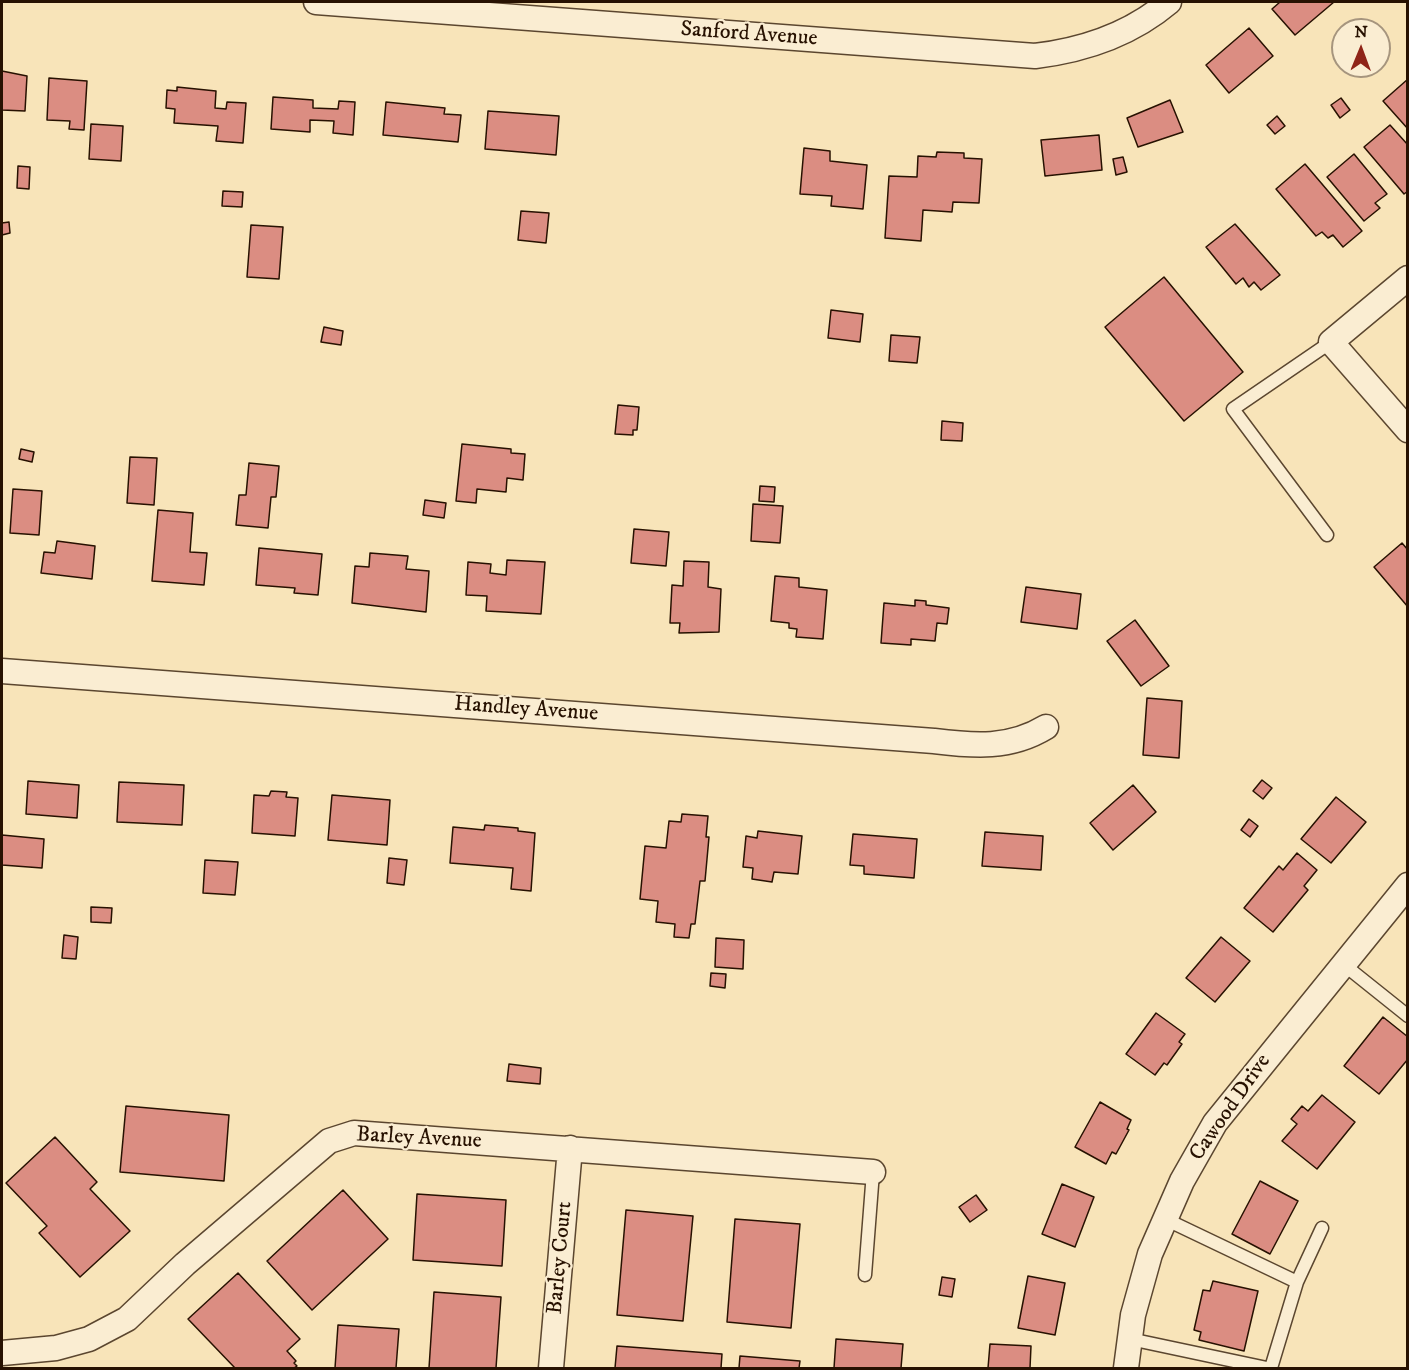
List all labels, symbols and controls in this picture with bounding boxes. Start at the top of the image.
street label: Sanford Avenue [680,17,818,53]
north arrow [1331,18,1391,78]
text: N [1355,22,1368,42]
street label: Handley Avenue [453,692,599,728]
street label: Cawood Drive [1185,1050,1277,1166]
street label: Barley Avenue [356,1123,482,1155]
street label: Barley Court [543,1200,579,1316]

